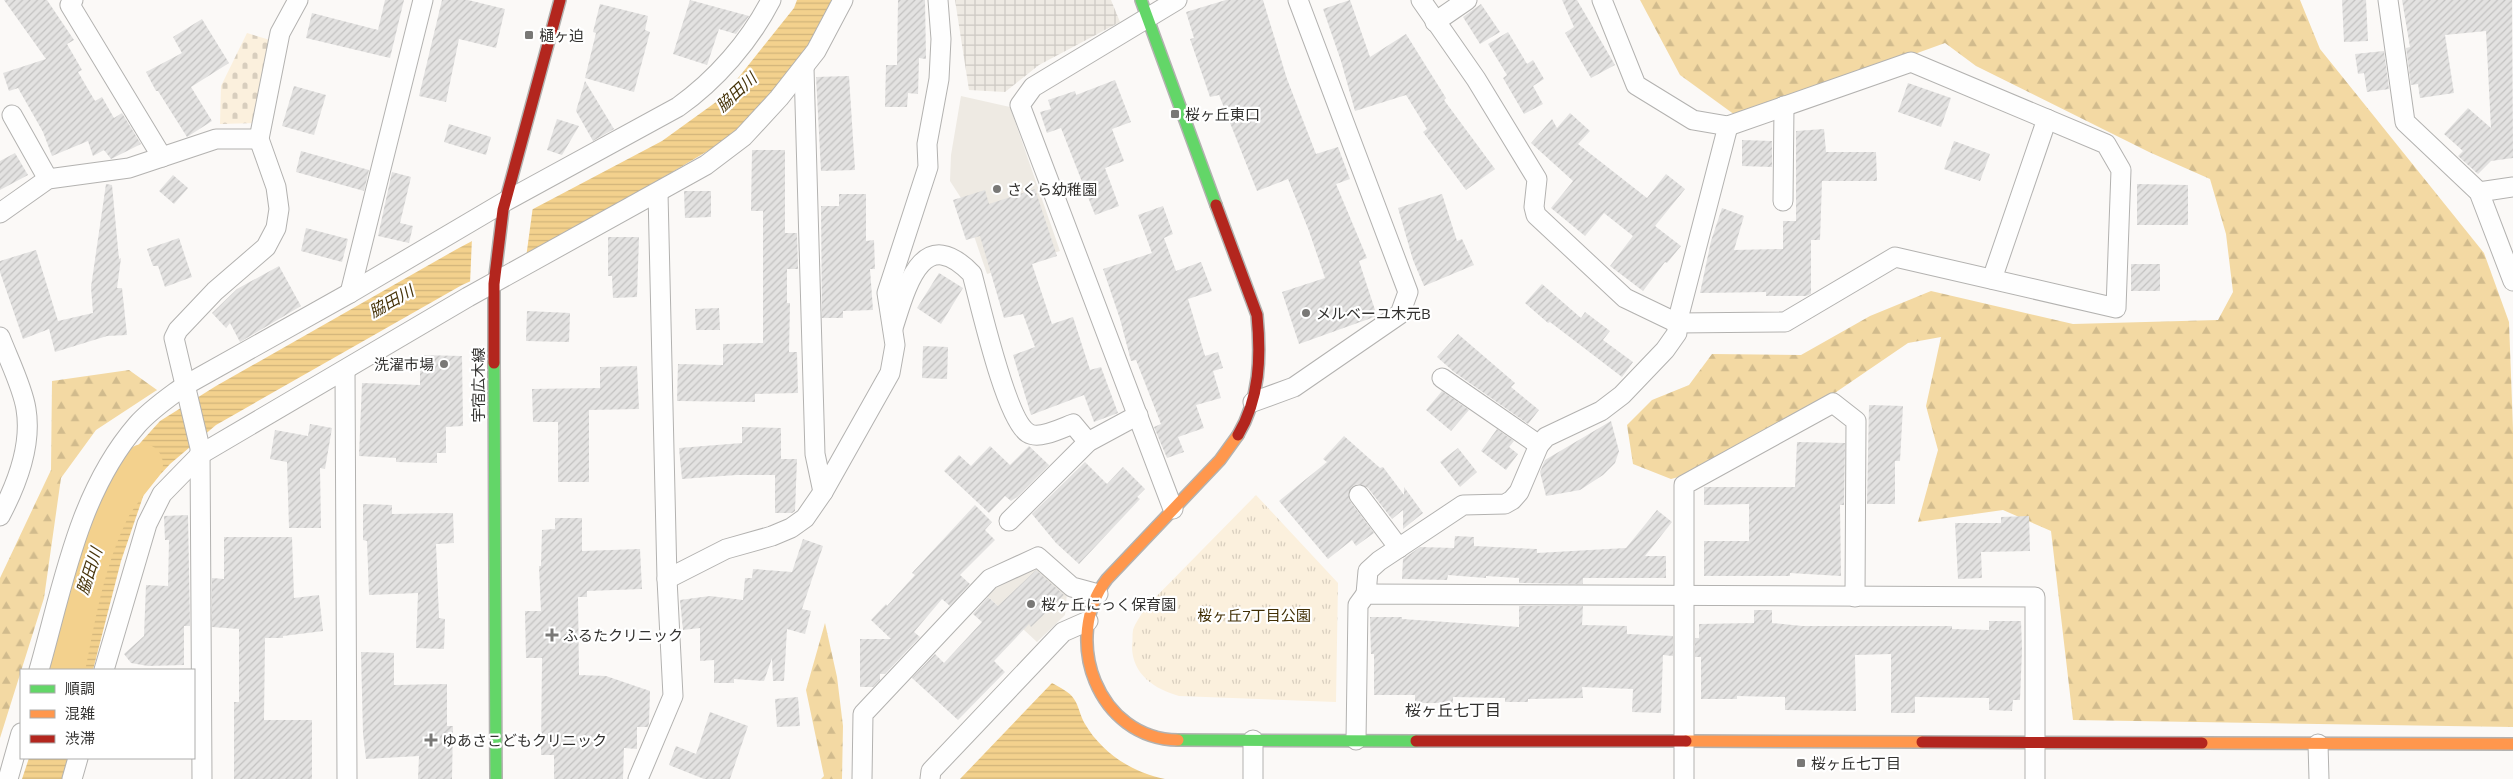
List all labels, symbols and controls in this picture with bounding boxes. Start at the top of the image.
place label: 樋ヶ迫 [539,25,584,45]
marker: 樋ヶ迫 [523,29,535,41]
water label: 脇田川 [711,66,763,116]
place label: 桜ヶ丘東口 [1185,104,1260,124]
marker: 桜ヶ丘東口 [1169,108,1181,120]
place label: さくら幼稚園 [1007,179,1097,199]
marker: さくら幼稚園 [991,183,1003,195]
water label: 脇田川 [365,279,419,322]
place label: メルベーユ木元B [1316,303,1431,323]
marker: メルベーユ木元B [1300,307,1312,319]
street label: 宇宿広木線 [468,347,488,423]
place label: 洗濯市場 [374,354,434,374]
marker: 洗濯市場 [438,358,450,370]
water label: 脇田川 [71,543,107,597]
place label: 桜ヶ丘にっく保育園 [1041,594,1176,614]
marker: 桜ヶ丘にっく保育園 [1025,598,1037,610]
park label: 桜ヶ丘7丁目公園 [1197,605,1311,625]
place label: ふるたクリニック [563,625,683,645]
marker: ふるたクリニック [545,628,559,642]
legend [20,669,195,759]
text: 順調 [65,678,95,698]
district label: 桜ヶ丘七丁目 [1405,699,1501,721]
text: 混雑 [65,703,95,723]
text: 渋滞 [65,728,95,748]
place label: ゆあさこどもクリニック [442,730,607,750]
marker: ゆあさこどもクリニック [424,733,438,747]
place label: 桜ヶ丘七丁目 [1811,753,1901,773]
marker: 桜ヶ丘七丁目 [1795,757,1807,769]

